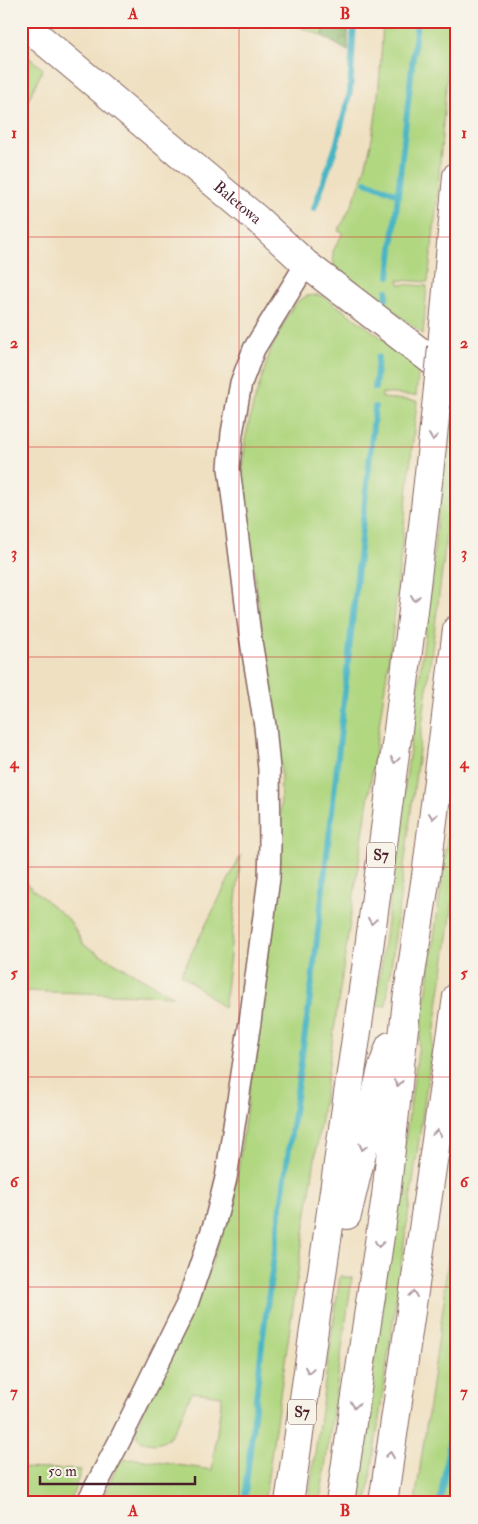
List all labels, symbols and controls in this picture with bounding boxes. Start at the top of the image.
text: A [127,4,139,24]
text: B [340,4,350,24]
text: 1 [11,123,17,143]
text: 1 [461,123,467,143]
street label: Baletowa [209,177,266,229]
text: 2 [10,333,18,353]
text: 2 [460,333,468,353]
one-way arrow [428,433,439,441]
text: 3 [11,543,17,563]
text: 3 [461,543,467,563]
one-way arrow [410,595,421,603]
text: 4 [9,753,20,773]
text: 4 [459,753,470,773]
one-way arrow [390,756,401,764]
one-way arrow [428,812,439,820]
road number: S7 [367,842,395,868]
one-way arrow [368,916,378,925]
text: 5 [10,963,18,983]
text: 5 [460,963,468,983]
one-way arrow [393,1079,404,1087]
one-way arrow [431,1129,442,1137]
one-way arrow [358,1142,369,1151]
text: 6 [10,1172,20,1192]
text: 6 [460,1172,470,1192]
one-way arrow [374,1240,384,1249]
one-way arrow [408,1289,418,1298]
one-way arrow [304,1365,314,1374]
text: 7 [10,1382,18,1402]
text: 7 [460,1382,468,1402]
road number: S7 [288,1400,316,1424]
one-way arrow [350,1401,360,1410]
one-way arrow [384,1450,395,1458]
scale bar [40,1454,195,1486]
text: 50 m [48,1462,77,1481]
text: A [127,1501,139,1521]
text: B [340,1501,350,1521]

